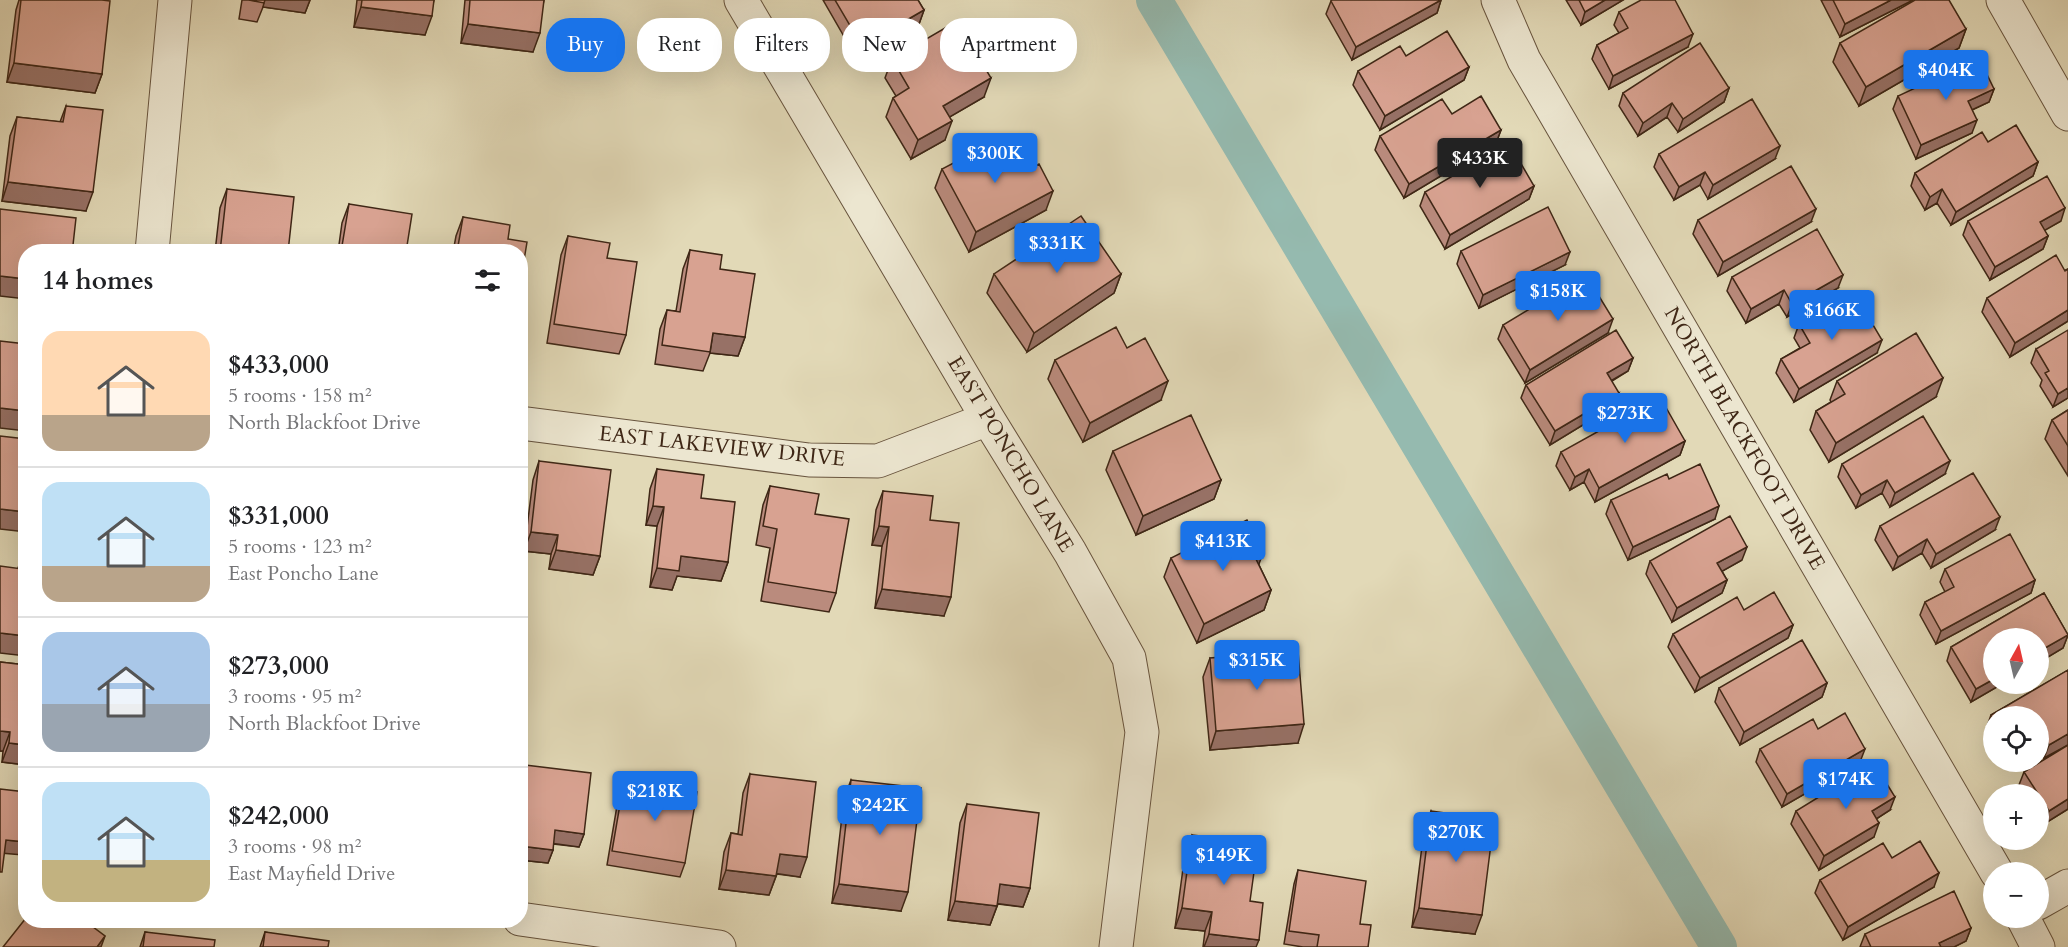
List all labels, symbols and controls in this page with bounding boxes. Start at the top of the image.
chip: Buy [546,18,625,72]
chip: Rent [637,18,722,72]
chip: Filters [734,18,830,72]
chip: New [842,18,928,72]
chip: Apartment [940,18,1077,72]
pin: $404K [1904,50,1988,101]
text: $404K [1917,56,1975,83]
pin: $300K [953,133,1037,184]
pin: $433K [1438,138,1522,189]
text: $300K [966,139,1024,166]
text: $433K [1451,144,1509,171]
pin: $331K [1015,223,1099,274]
text: $331K [1028,229,1086,256]
text: 14 homes [42,263,153,298]
icon: filters [471,264,504,297]
pin: $158K [1516,271,1600,322]
text: $158K [1529,277,1587,304]
pin: $166K [1790,290,1874,341]
text: $166K [1803,296,1861,323]
street label: NORTH BLACKFOOT DRIVE [1657,301,1832,575]
text: $433,000 [228,347,329,382]
street label: EAST PONCHO LANE [940,351,1081,558]
icon: home [90,355,162,427]
text: 5 rooms · 158 m² [228,382,372,409]
pin: $273K [1583,393,1667,444]
text: $273K [1596,399,1654,426]
text: North Blackfoot Drive [228,409,421,436]
street label: EAST LAKEVIEW DRIVE [597,419,846,474]
text: $331,000 [228,498,329,533]
icon: home [90,506,162,578]
pin: $413K [1181,521,1265,572]
text: $413K [1194,527,1252,554]
text: 5 rooms · 123 m² [228,533,372,560]
text: East Poncho Lane [228,560,379,587]
north arrow [1983,628,2049,694]
map controls [1983,628,2049,928]
pin: $315K [1215,640,1299,691]
text: $315K [1228,646,1286,673]
text: $273,000 [228,648,329,683]
icon: home [90,656,162,728]
text: 3 rooms · 95 m² [228,683,361,710]
button: locate [1983,706,2049,772]
text: North Blackfoot Drive [228,710,421,737]
pin: $174K [1804,759,1888,810]
text: $174K [1817,765,1875,792]
pin: $218K [613,771,697,822]
text: $218K [626,777,684,804]
button: + [1983,784,2049,850]
pin: $242K [838,785,922,836]
text: $242K [851,791,909,818]
text: $242,000 [228,798,329,833]
icon: home [90,806,162,878]
pin: $270K [1414,812,1498,863]
text: $270K [1427,818,1485,845]
text: 3 rooms · 98 m² [228,833,361,860]
pin: $149K [1182,835,1266,886]
text: $149K [1195,841,1253,868]
text: East Mayfield Drive [228,860,395,887]
button: − [1983,862,2049,928]

